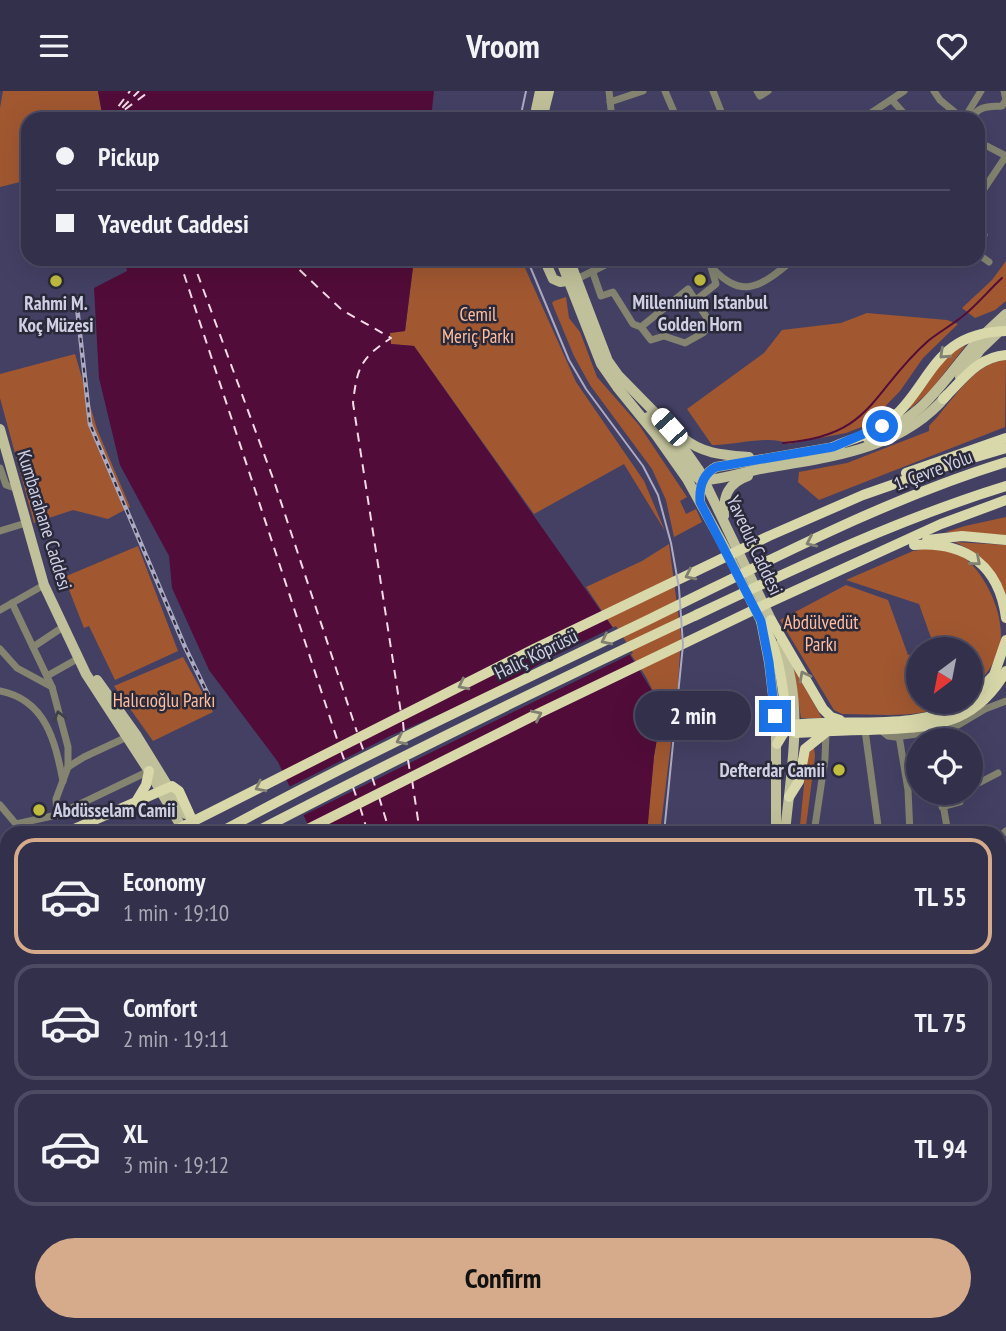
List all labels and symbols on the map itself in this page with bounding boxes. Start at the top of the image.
marker: Millennium Istanbul Golden Horn [692,272,708,288]
marker: Rahmi M. Koç Müzesi [48,273,64,289]
place label: Millennium Istanbul Golden Horn [632,290,768,336]
place label: Rahmi M. Koç Müzesi [18,291,94,337]
park label: Cemil Meriç Parkı [442,302,514,348]
one-way arrow [939,346,952,358]
car [648,404,691,450]
route start [866,410,898,442]
street label: 1. Çevre Yolu [890,444,976,496]
street label: Kumbarahane Caddesi [12,447,78,593]
street label: Yavedut Caddesi [722,491,788,599]
one-way arrow [806,534,818,548]
one-way arrow [968,553,981,565]
one-way arrow [685,566,697,580]
park label: Abdülvedüt Parkı [783,610,859,656]
street label: Haliç Köprüsü [490,623,582,685]
one-way arrow [601,632,613,646]
north arrow [906,637,984,714]
one-way arrow [799,671,812,684]
one-way arrow [458,676,470,690]
park label: Halıcıoğlu Parkı [113,688,215,712]
callout: 2 min [635,691,750,741]
route end [759,700,791,732]
one-way arrow [530,709,542,723]
one-way arrow [53,710,67,722]
one-way arrow [396,732,408,746]
place label: Defterdar Camii [719,758,825,782]
marker: Defterdar Camii [831,762,847,778]
one-way arrow [255,778,267,792]
place label: Abdüsselam Camii [52,798,176,822]
marker: Abdüsselam Camii [31,802,47,818]

